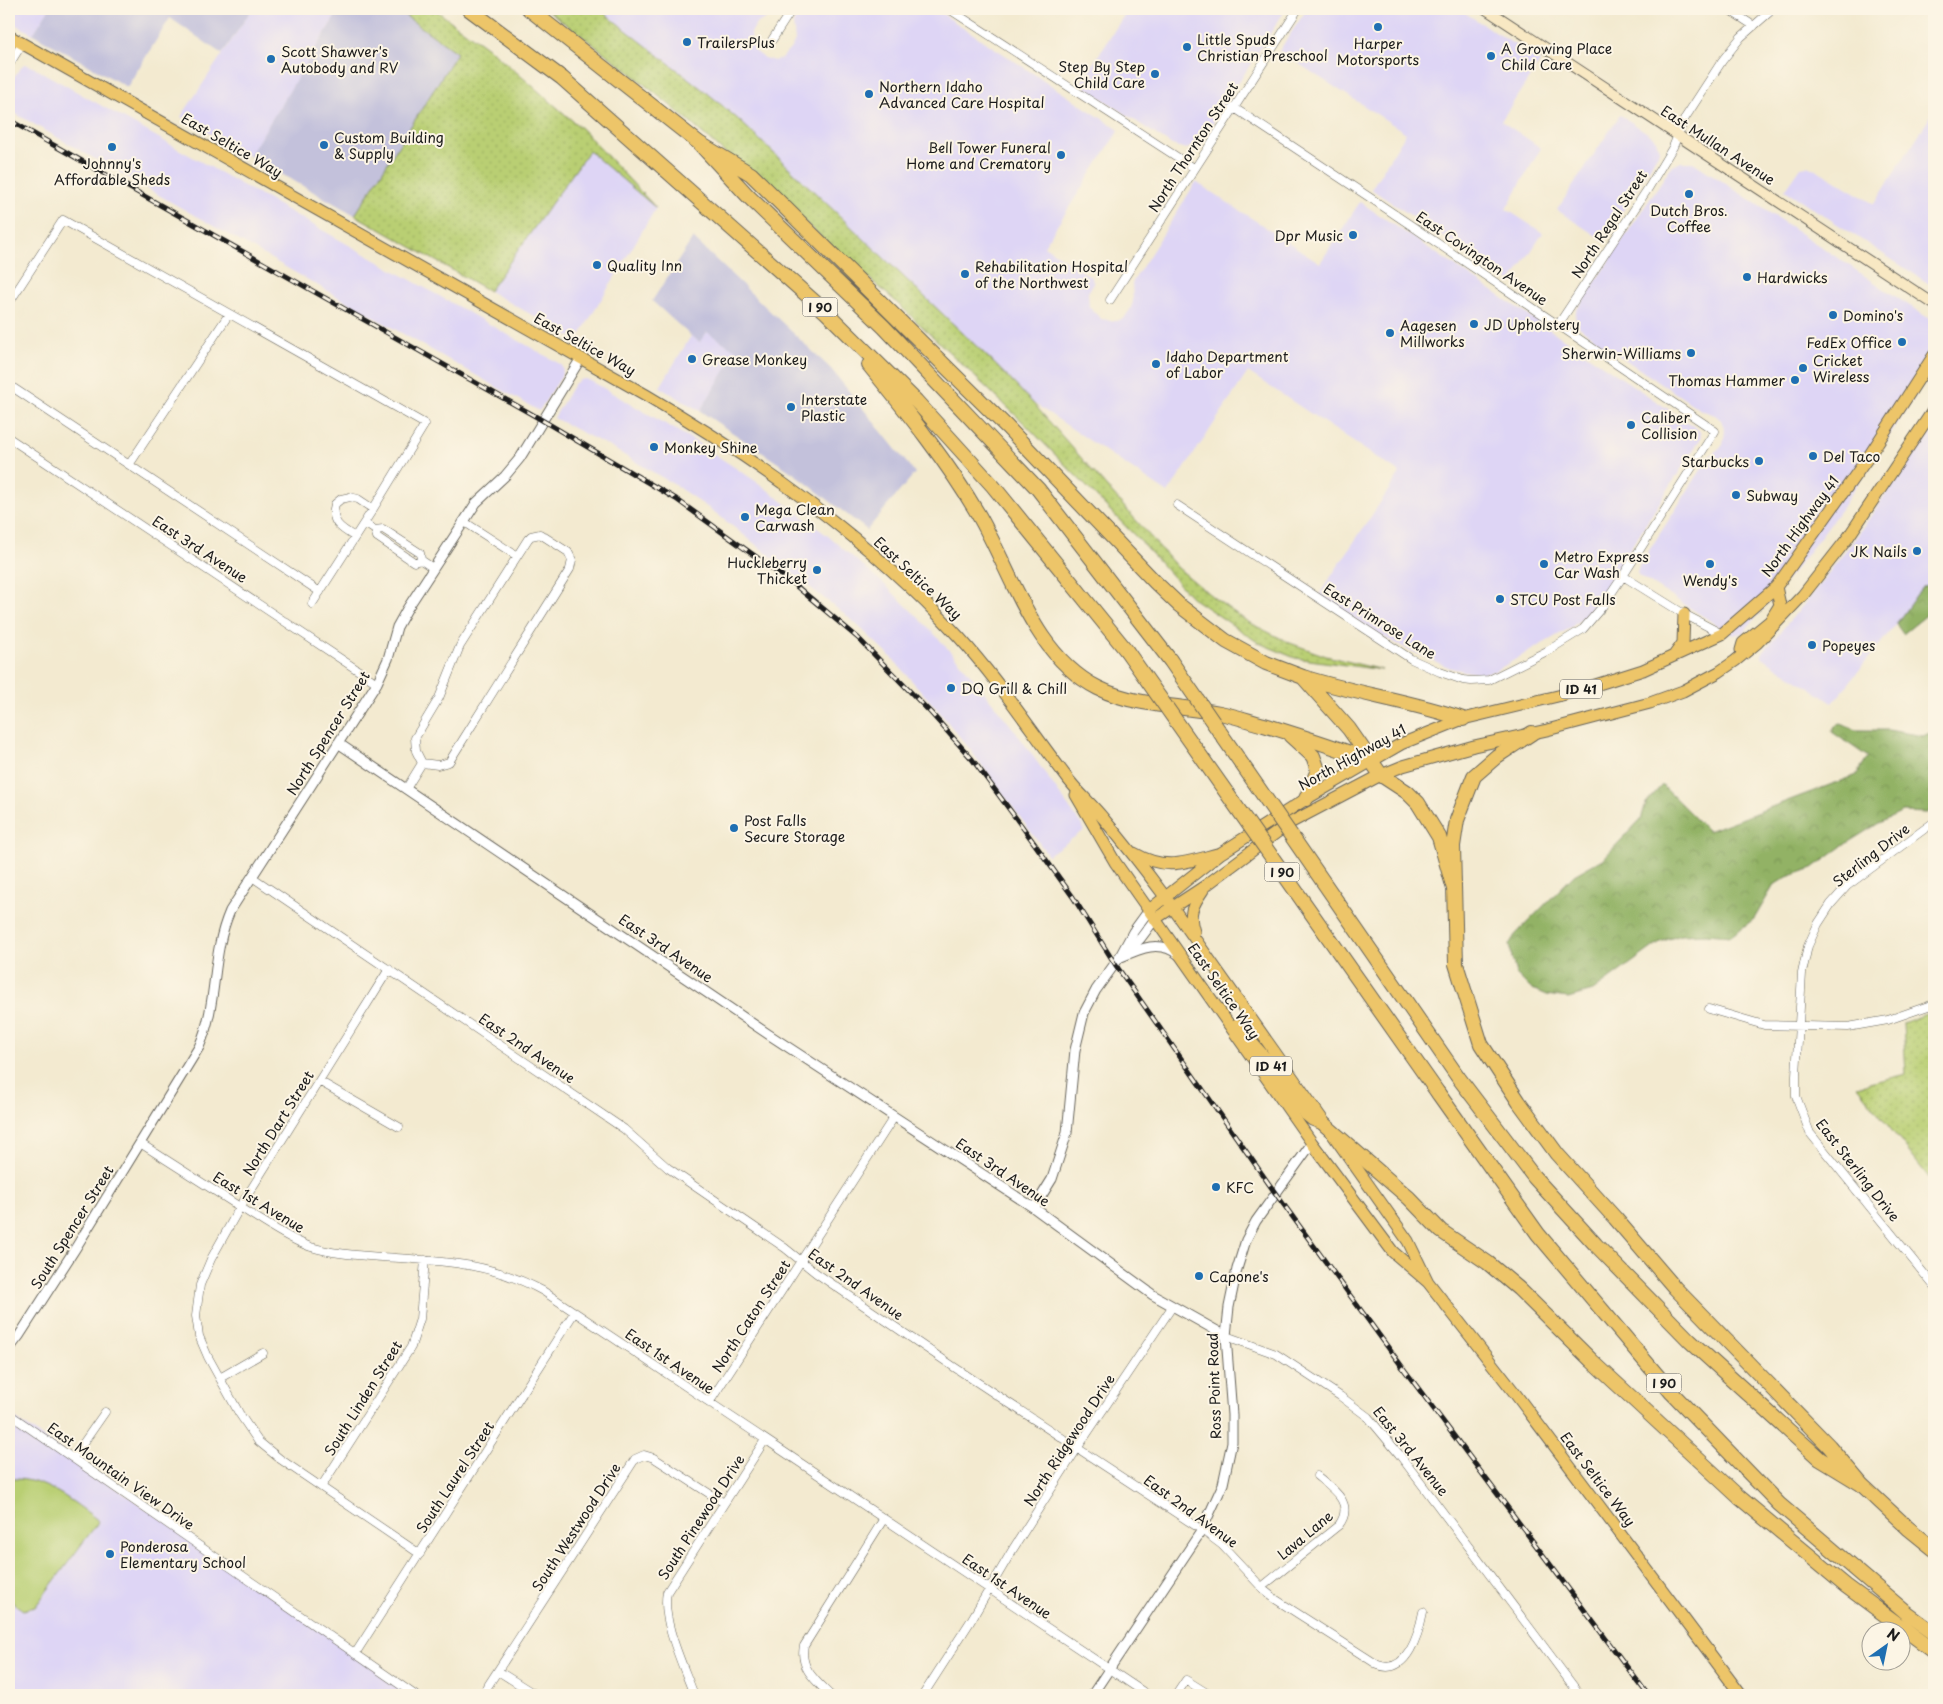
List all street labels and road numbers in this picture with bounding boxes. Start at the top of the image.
street label: North Thornton Street [1143,78,1243,216]
street label: East Mullan Avenue [1657,100,1780,190]
street label: East Seltice Way [178,108,286,182]
street label: North Regal Street [1566,165,1652,282]
street label: East Covington Avenue [1412,206,1552,310]
road number: I 90 [802,298,838,316]
street label: East Seltice Way [530,307,640,381]
street label: North Highway 41 [1756,471,1844,581]
street label: East 3rd Avenue [148,510,252,588]
street label: East Seltice Way [869,532,967,624]
street label: East Primrose Lane [1320,578,1440,664]
street label: North Spencer Street [281,666,375,799]
road number: ID 41 [1560,680,1602,699]
street label: North Highway 41 [1294,719,1410,795]
street label: Sterling Drive [1828,818,1914,892]
road number: I 90 [1264,862,1300,882]
street label: East 3rd Avenue [615,909,718,988]
street label: East Seltice Way [1183,938,1265,1044]
street label: East 2nd Avenue [475,1008,579,1088]
road number: ID 41 [1250,1056,1292,1076]
street label: North Dart Street [237,1066,319,1180]
street label: East Sterling Drive [1811,1114,1905,1226]
street label: East 3rd Avenue [952,1133,1055,1212]
street label: South Spencer Street [25,1161,119,1293]
street label: East 1st Avenue [209,1166,309,1238]
street label: East 2nd Avenue [804,1243,908,1325]
street label: North Caton Street [707,1255,795,1376]
street label: East 1st Avenue [621,1323,719,1399]
street label: Ross Point Road [1202,1332,1226,1440]
street label: South Linden Street [319,1336,407,1460]
street label: North Ridgewood Drive [1018,1370,1120,1510]
road number: I 90 [1646,1374,1682,1392]
street label: East 3rd Avenue [1368,1402,1454,1500]
street label: East Mountain View Drive [43,1417,199,1535]
street label: South Laurel Street [411,1417,499,1537]
street label: East Seltice Way [1555,1427,1641,1531]
street label: South Pinewood Drive [653,1450,749,1584]
street label: South Westwood Drive [527,1459,625,1595]
street label: East 2nd Avenue [1139,1470,1243,1552]
street label: Lava Lane [1272,1505,1338,1565]
street label: East 1st Avenue [958,1548,1056,1624]

